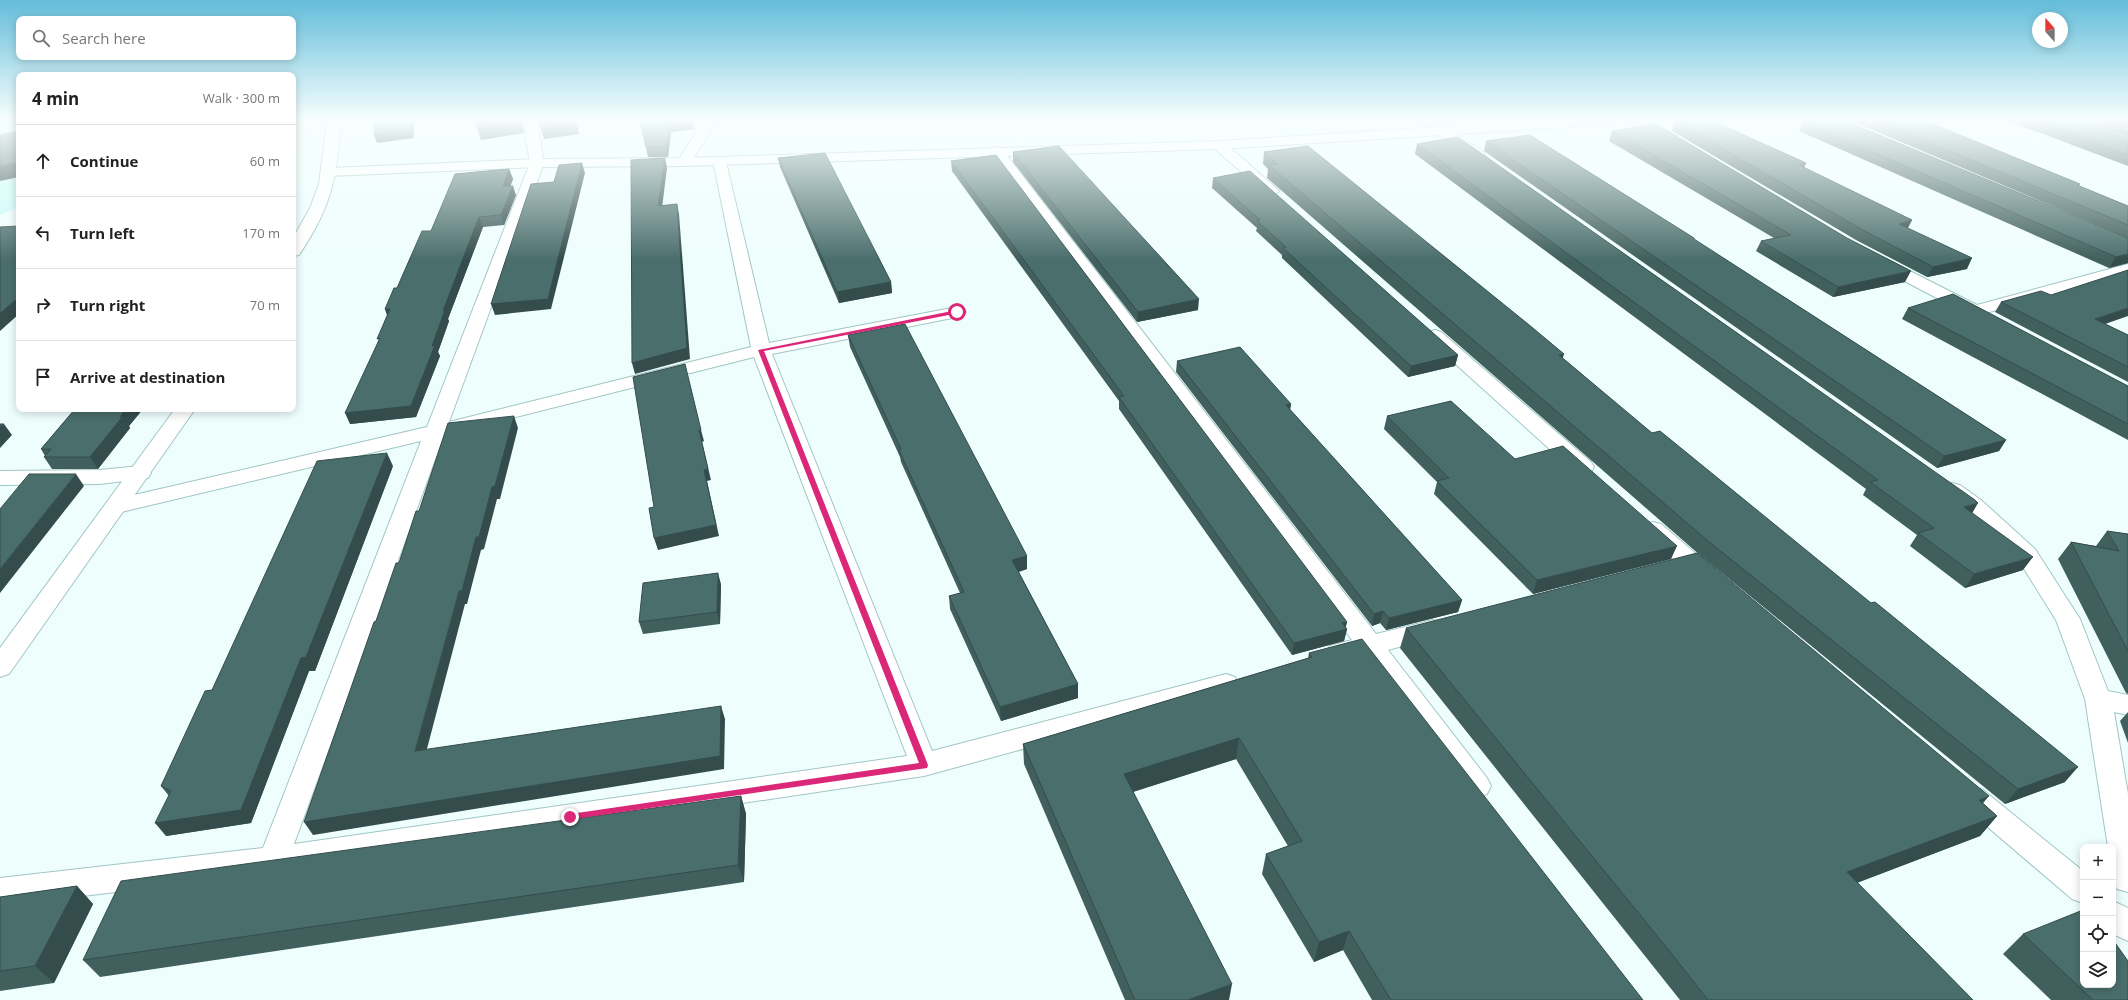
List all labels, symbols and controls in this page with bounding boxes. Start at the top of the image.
north arrow [2032,12,2068,48]
search box [16,16,296,60]
icon: search [30,27,52,49]
text: Search here [62,28,146,48]
text: 4 min [32,87,79,110]
text: Walk · 300 m [203,89,280,107]
icon: ahead [32,150,54,172]
text: Continue [70,151,138,171]
text: 60 m [250,152,280,170]
icon: left [32,222,54,244]
text: Turn left [70,223,135,243]
text: 170 m [242,224,280,242]
icon: right [32,294,54,316]
text: Turn right [70,295,145,315]
text: 70 m [250,296,280,314]
route start [948,303,966,321]
icon: arrive [32,366,54,388]
text: Arrive at destination [70,367,225,387]
route end [561,808,579,826]
map controls [2080,844,2116,988]
button: + [2080,844,2116,880]
button: − [2080,880,2116,916]
button: locate [2080,916,2116,952]
button: layers [2080,952,2116,988]

